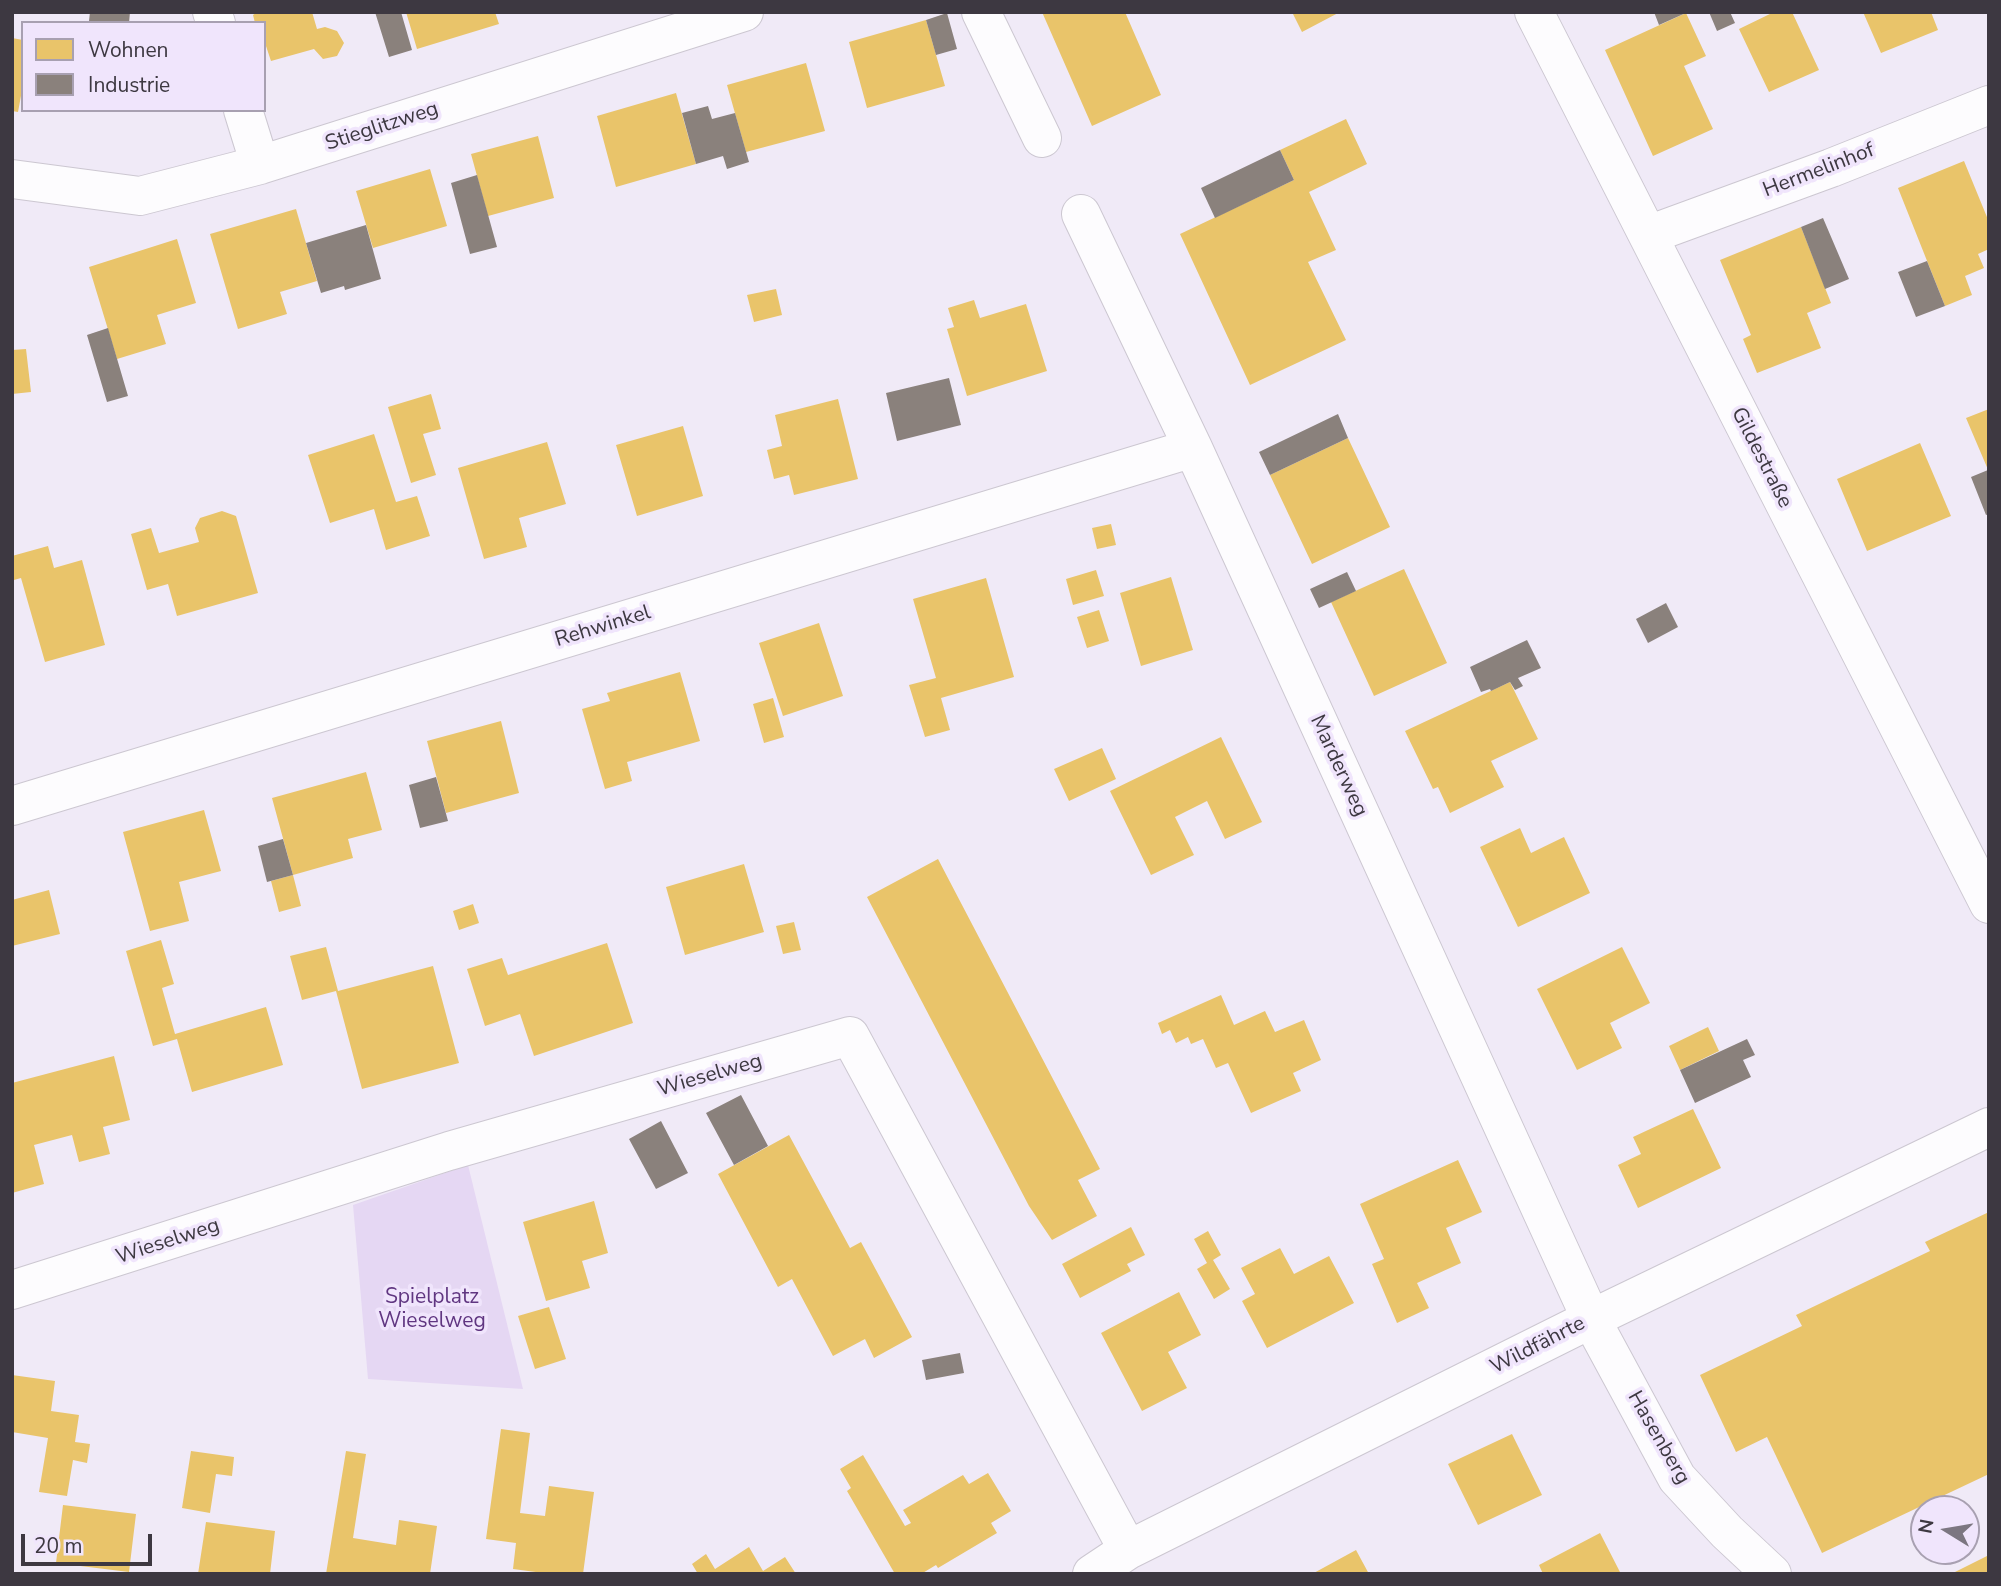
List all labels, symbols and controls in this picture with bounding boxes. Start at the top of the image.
legend [21,21,266,112]
text: Wohnen [88,36,169,64]
text: Industrie [88,71,170,99]
street label: Stieglitzweg [322,97,442,157]
street label: Hermelinhof [1760,138,1878,204]
street label: Gildestraße [1725,403,1797,513]
street label: Rehwinkel [552,600,654,654]
street label: Marderweg [1304,711,1372,821]
street label: Wieselweg [655,1049,765,1103]
street label: Wieselweg [113,1213,223,1271]
park label: Spielplatz Wieselweg [378,1285,486,1335]
street label: Wildfährte [1486,1311,1590,1381]
street label: Hasenberg [1621,1387,1695,1489]
north arrow [1910,1495,1980,1565]
text: N [1912,1517,1940,1536]
scale bar [24,1520,156,1564]
text: 20 m [34,1532,83,1560]

